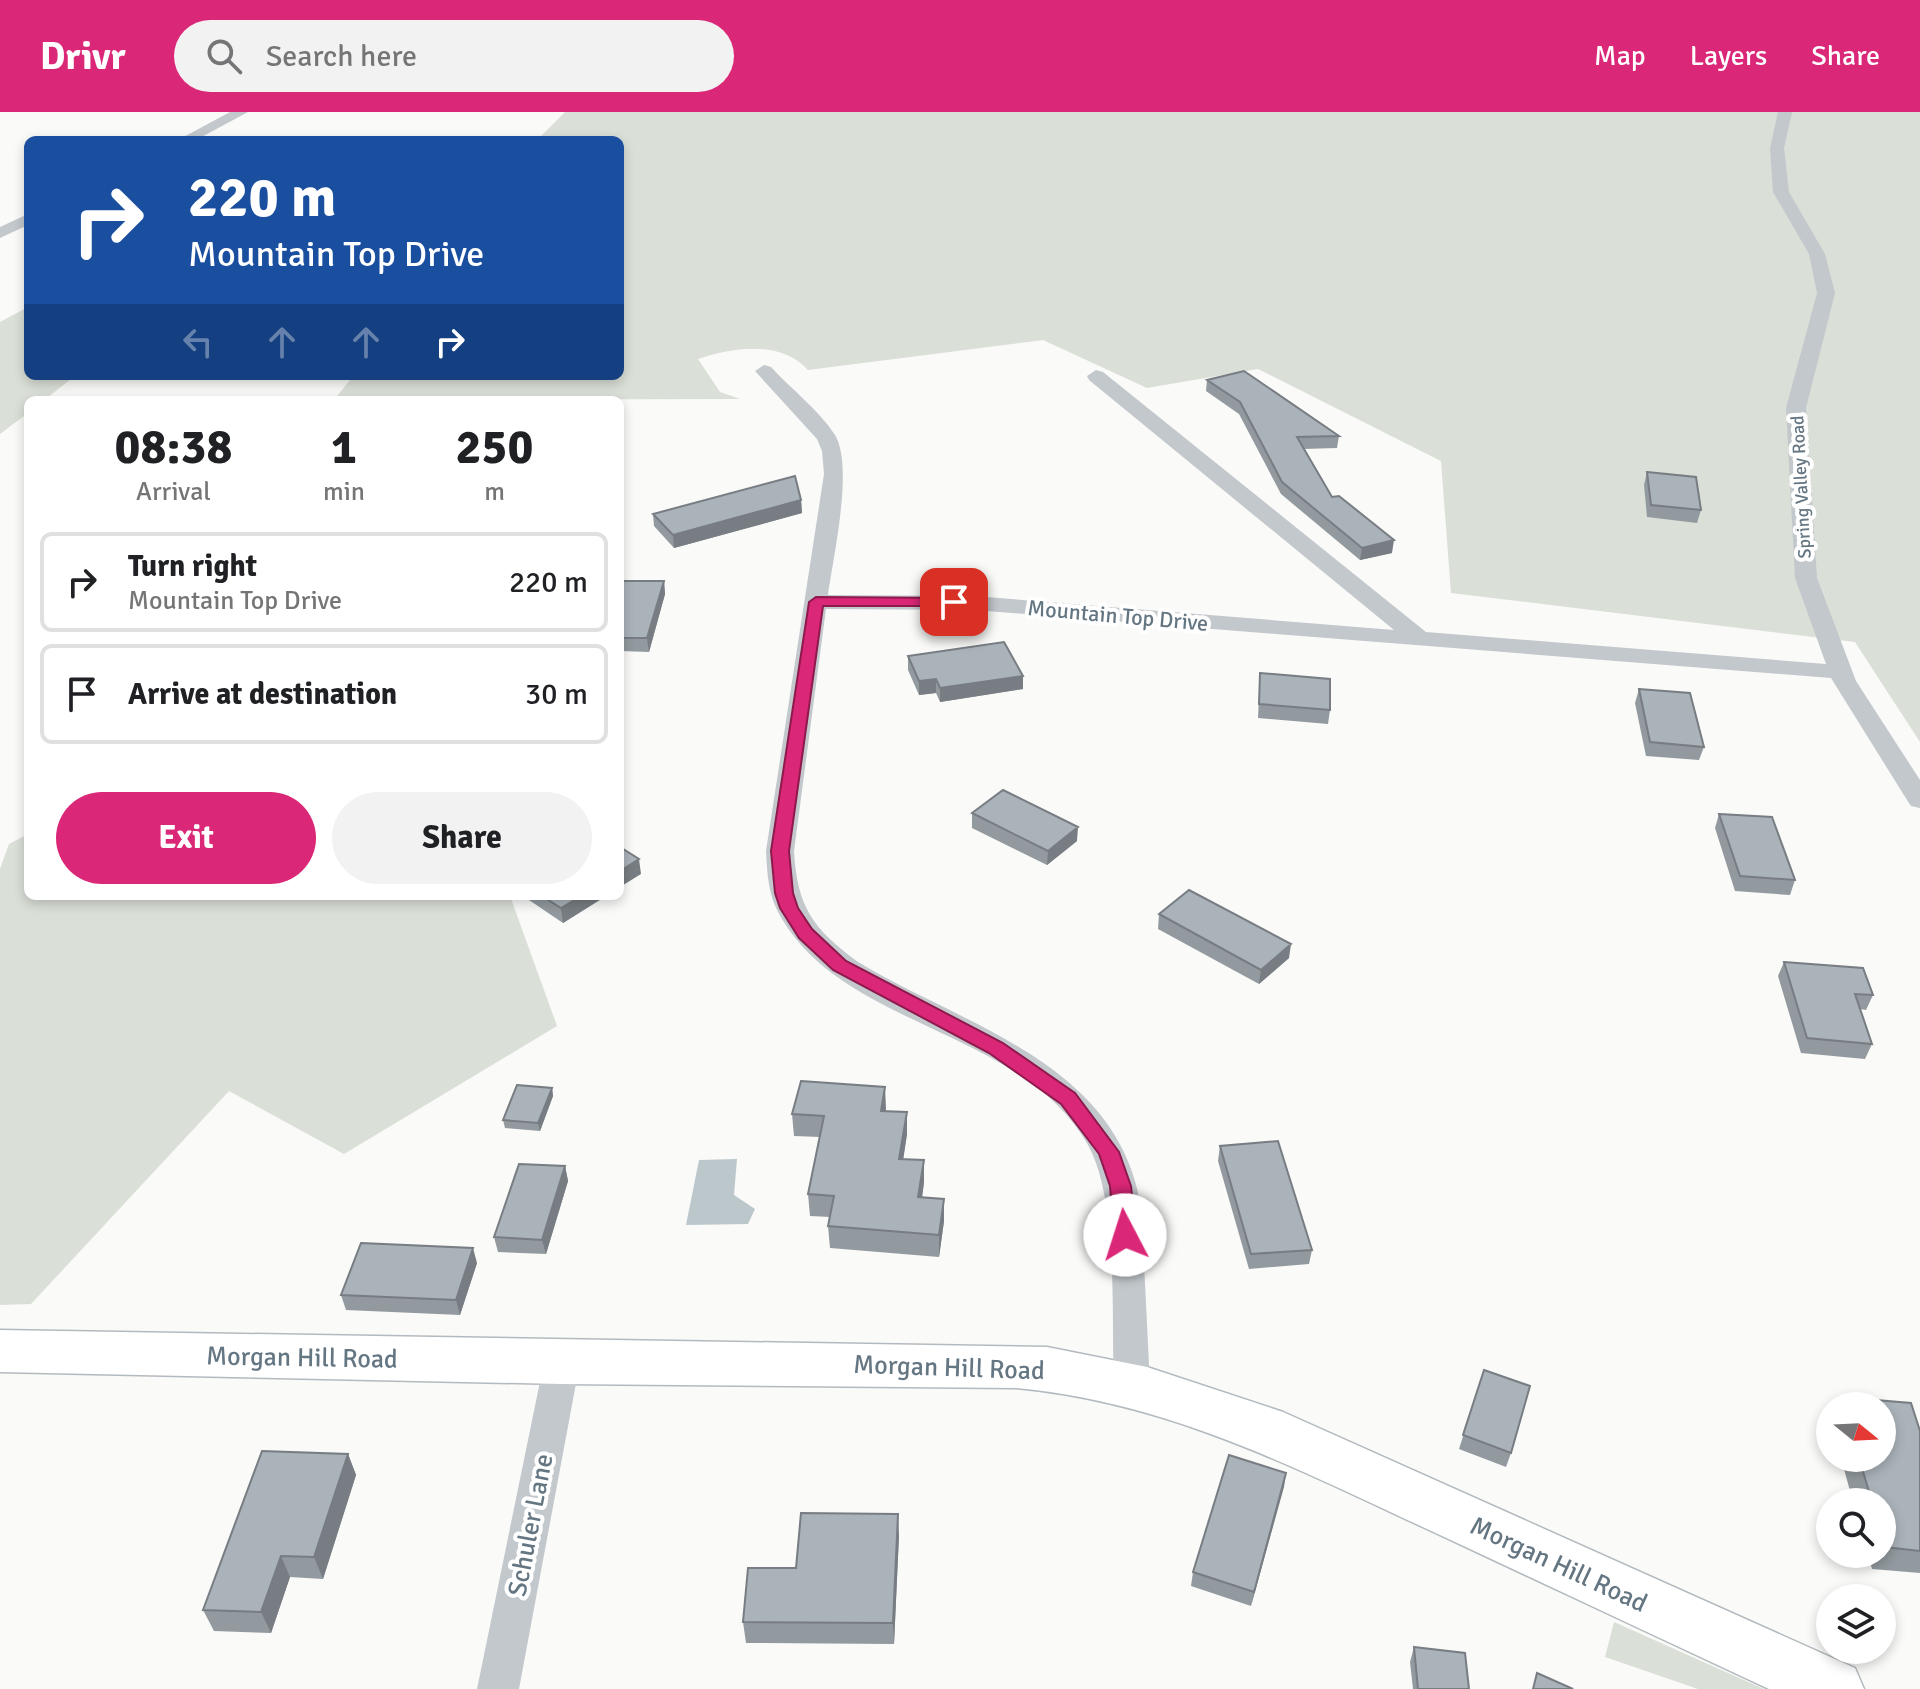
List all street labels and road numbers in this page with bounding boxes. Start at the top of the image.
street label: Spring Valley Road [1786,415,1816,559]
street label: Mountain Top Drive [1027,594,1209,637]
street label: Morgan Hill Road [206,1340,398,1376]
street label: Morgan Hill Road [853,1349,1045,1387]
street label: Schuler Lane [501,1451,560,1599]
street label: Morgan Hill Road [1465,1510,1652,1620]

